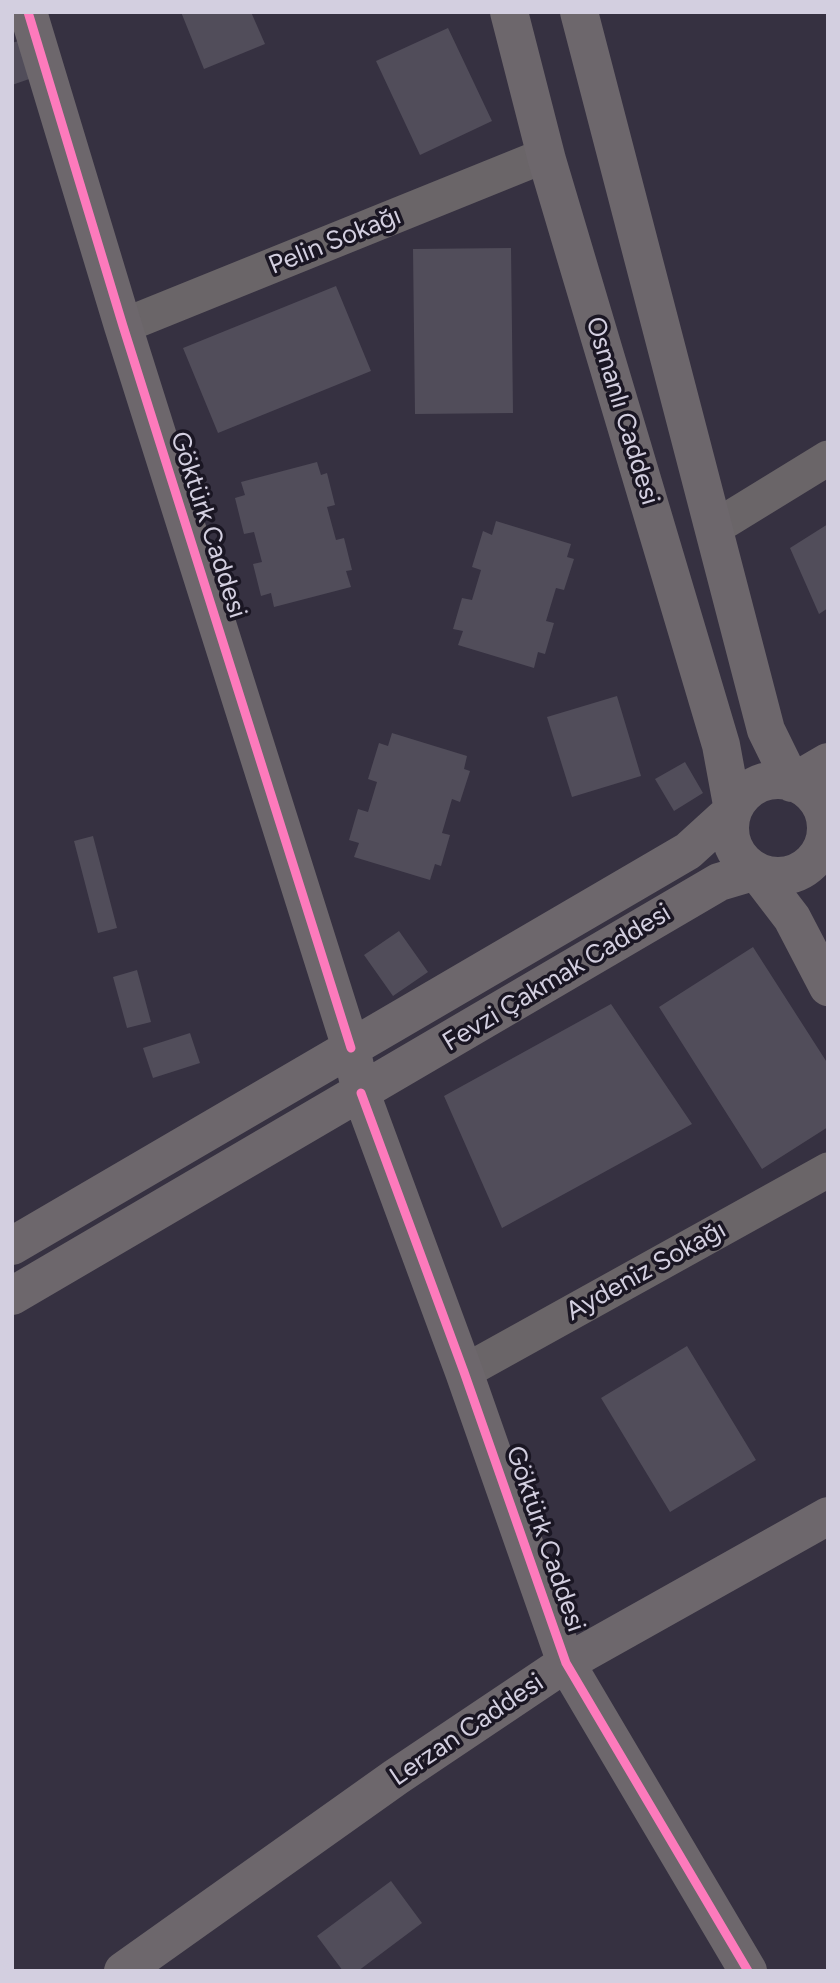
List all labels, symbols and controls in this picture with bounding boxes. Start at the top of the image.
street label: Pelin Sokağı [264,200,406,282]
street label: Osmanlı Caddesi [579,313,665,509]
street label: Göktürk Caddesi [163,428,253,622]
street label: Fevzi Çakmak Caddesi [437,898,677,1058]
street label: Aydeniz Sokağı [561,1214,731,1328]
street label: Göktürk Caddesi [499,1442,591,1636]
street label: Lerzan Caddesi [384,1667,550,1793]

